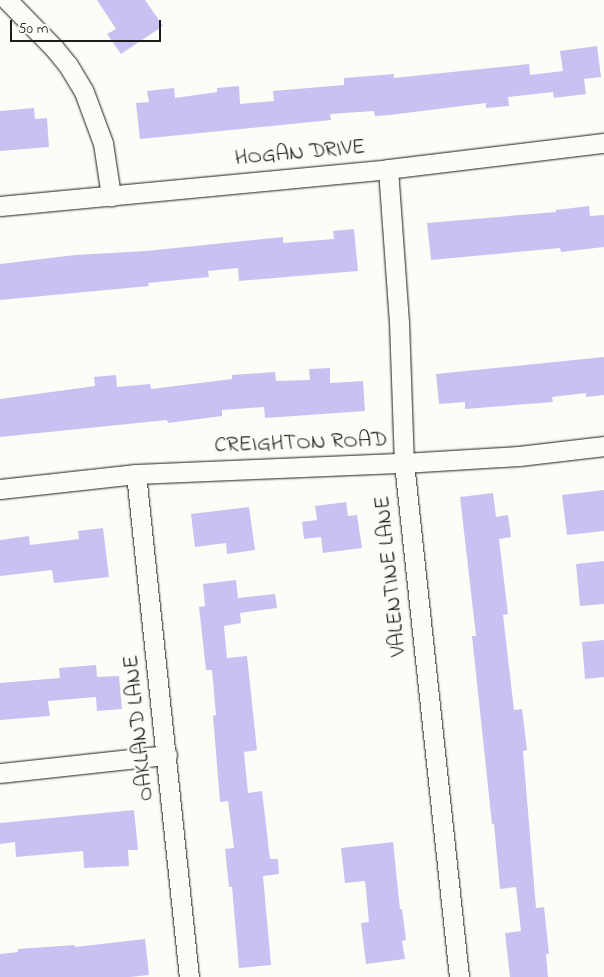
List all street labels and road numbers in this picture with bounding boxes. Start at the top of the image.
street label: HOGAN DRIVE [234,135,366,173]
street label: CREIGHTON ROAD [214,428,388,460]
street label: VALENTINE LANE [370,494,414,658]
street label: OAKLAND LANE [119,654,161,802]

